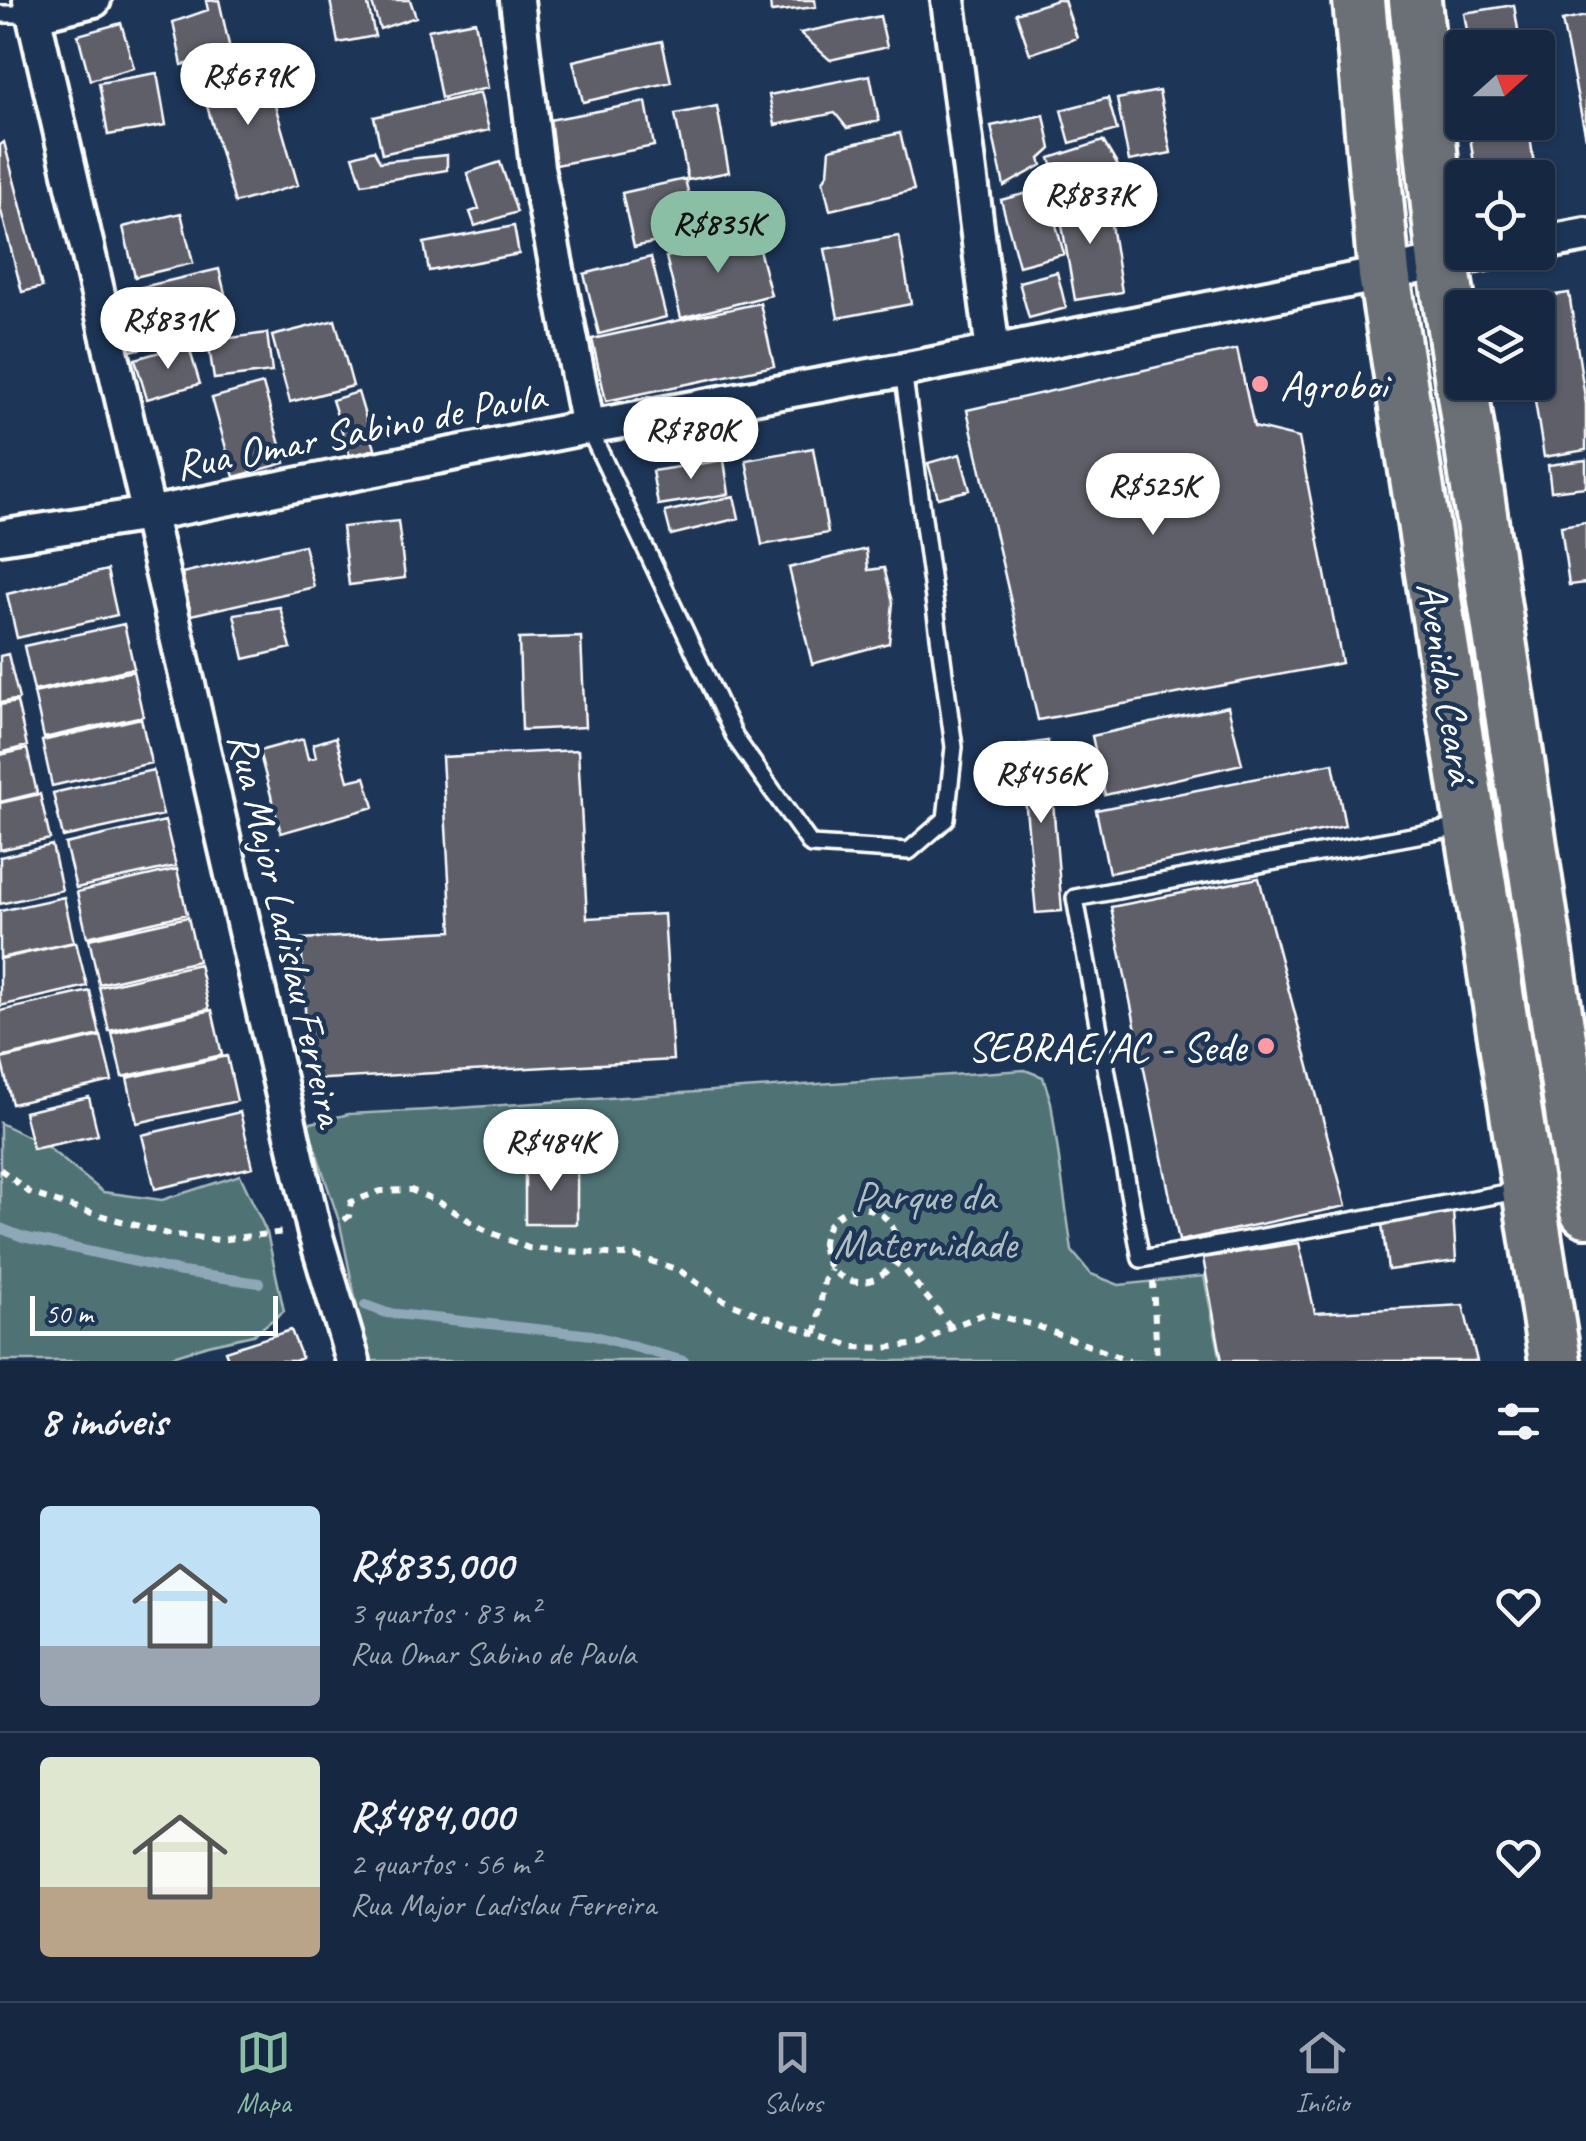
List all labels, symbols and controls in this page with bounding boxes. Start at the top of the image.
north arrow [1445,30,1555,140]
map controls [1445,30,1555,400]
pin: R$679K [167,43,329,128]
text: R$679K [202,55,294,96]
button: locate [1445,160,1555,270]
pin: R$837K [1009,162,1171,247]
text: R$837K [1044,174,1136,215]
pin: R$835K [637,191,799,276]
text: R$835K [673,203,763,244]
pin: R$831K [87,287,249,372]
button: layers [1445,290,1555,400]
text: R$831K [122,299,214,340]
place label: Agroboi [1280,359,1392,412]
street label: Rua Omar Sabino de Paula [171,368,552,492]
marker: Agroboi [1249,373,1271,395]
pin: R$780K [610,397,772,482]
text: R$780K [645,409,737,450]
pin: R$525K [1072,453,1234,538]
text: R$525K [1108,465,1198,506]
street label: Avenida Ceará [1404,578,1489,790]
street label: Rua Major Ladislau Ferreira [216,728,358,1135]
pin: R$456K [960,741,1122,826]
text: R$456K [995,753,1087,794]
place label: SEBRAE/AC - Sede [968,1021,1248,1074]
marker: SEBRAE/AC - Sede [1255,1035,1277,1057]
pin: R$484K [470,1109,632,1194]
text: R$484K [505,1121,597,1162]
park label: Parque da Maternidade [833,1170,1019,1271]
scale bar [30,1291,278,1336]
text: 50 m [45,1296,93,1331]
icon: filters [1491,1394,1546,1449]
text: 8 imóveis [40,1395,167,1448]
text: R$835,000 [350,1539,513,1592]
icon: home [120,1546,240,1666]
icon: heart [1491,1579,1546,1634]
text: 3 quartos · 83 m² [350,1592,539,1633]
text: Rua Omar Sabino de Paula [350,1633,636,1674]
text: R$484,000 [350,1790,513,1843]
icon: home [120,1797,240,1917]
icon: heart [1491,1830,1546,1885]
text: 2 quartos · 56 m² [350,1843,539,1884]
text: Rua Major Ladislau Ferreira [350,1884,656,1925]
tab: Mapa [236,2025,291,2120]
tab: Salvos [763,2025,822,2120]
tab: Início [1295,2025,1350,2120]

